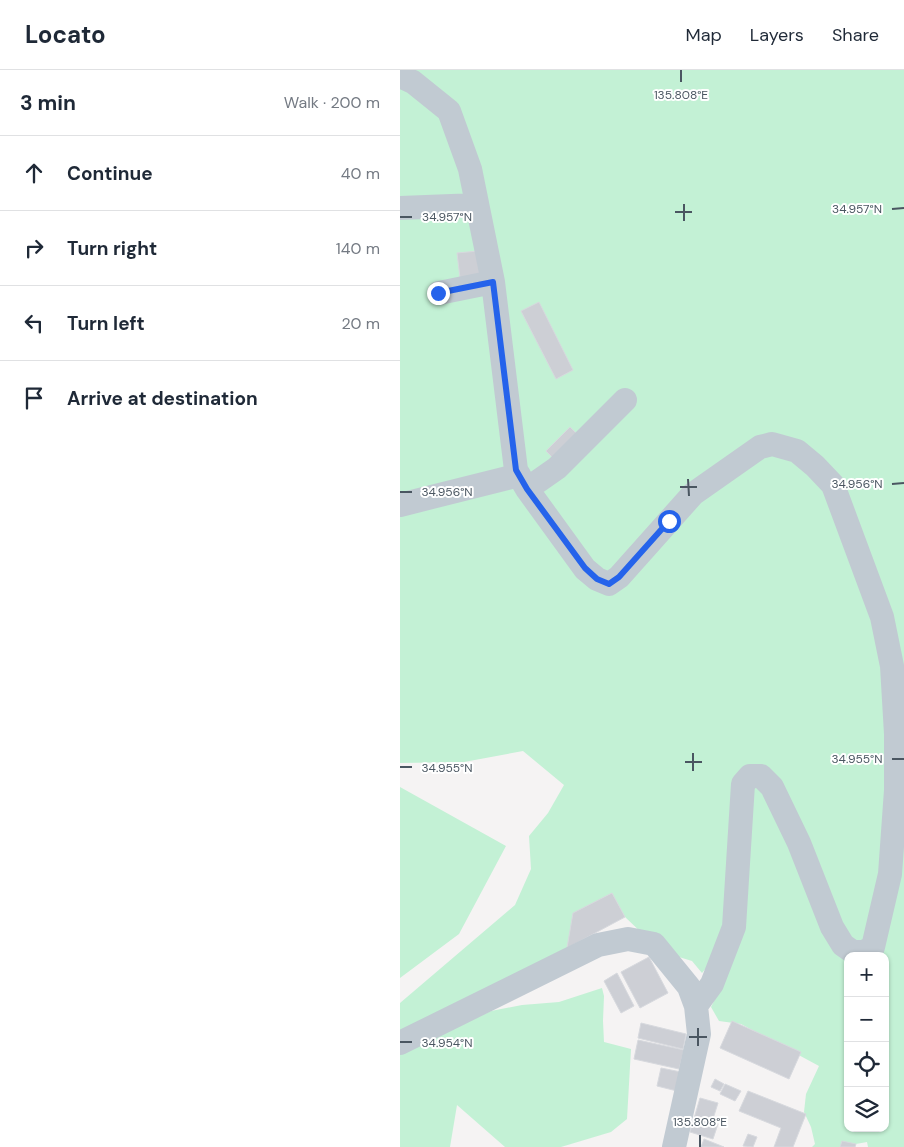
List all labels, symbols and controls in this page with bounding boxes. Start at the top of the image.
text: Locato [25,19,106,50]
text: Map [686,23,722,47]
text: Layers [750,23,804,47]
text: Share [832,23,879,47]
text: 135.808°E [654,87,708,103]
text: 3 min [20,89,76,117]
text: Walk · 200 m [284,92,380,113]
icon: ahead [20,159,48,187]
text: Continue [67,161,153,186]
text: 40 m [341,163,380,184]
text: 34.957°N [832,201,882,217]
text: 34.957°N [422,209,472,225]
icon: right [20,234,48,262]
text: Turn right [67,236,157,261]
text: 140 m [336,238,380,259]
route end [427,282,450,305]
icon: left [20,309,48,337]
text: Turn left [67,311,145,336]
text: 20 m [341,313,380,334]
icon: arrive [20,384,48,412]
text: Arrive at destination [67,386,258,411]
text: 34.956°N [831,476,883,492]
text: 34.956°N [421,484,473,500]
route start [658,510,681,533]
text: 34.955°N [832,751,882,767]
text: 34.955°N [422,760,472,776]
map controls [844,952,889,1132]
button: + [844,952,889,997]
button: − [844,997,889,1042]
text: 34.954°N [422,1035,472,1051]
button: locate [844,1042,889,1087]
button: layers [844,1087,889,1132]
text: 135.808°E [673,1114,727,1130]

